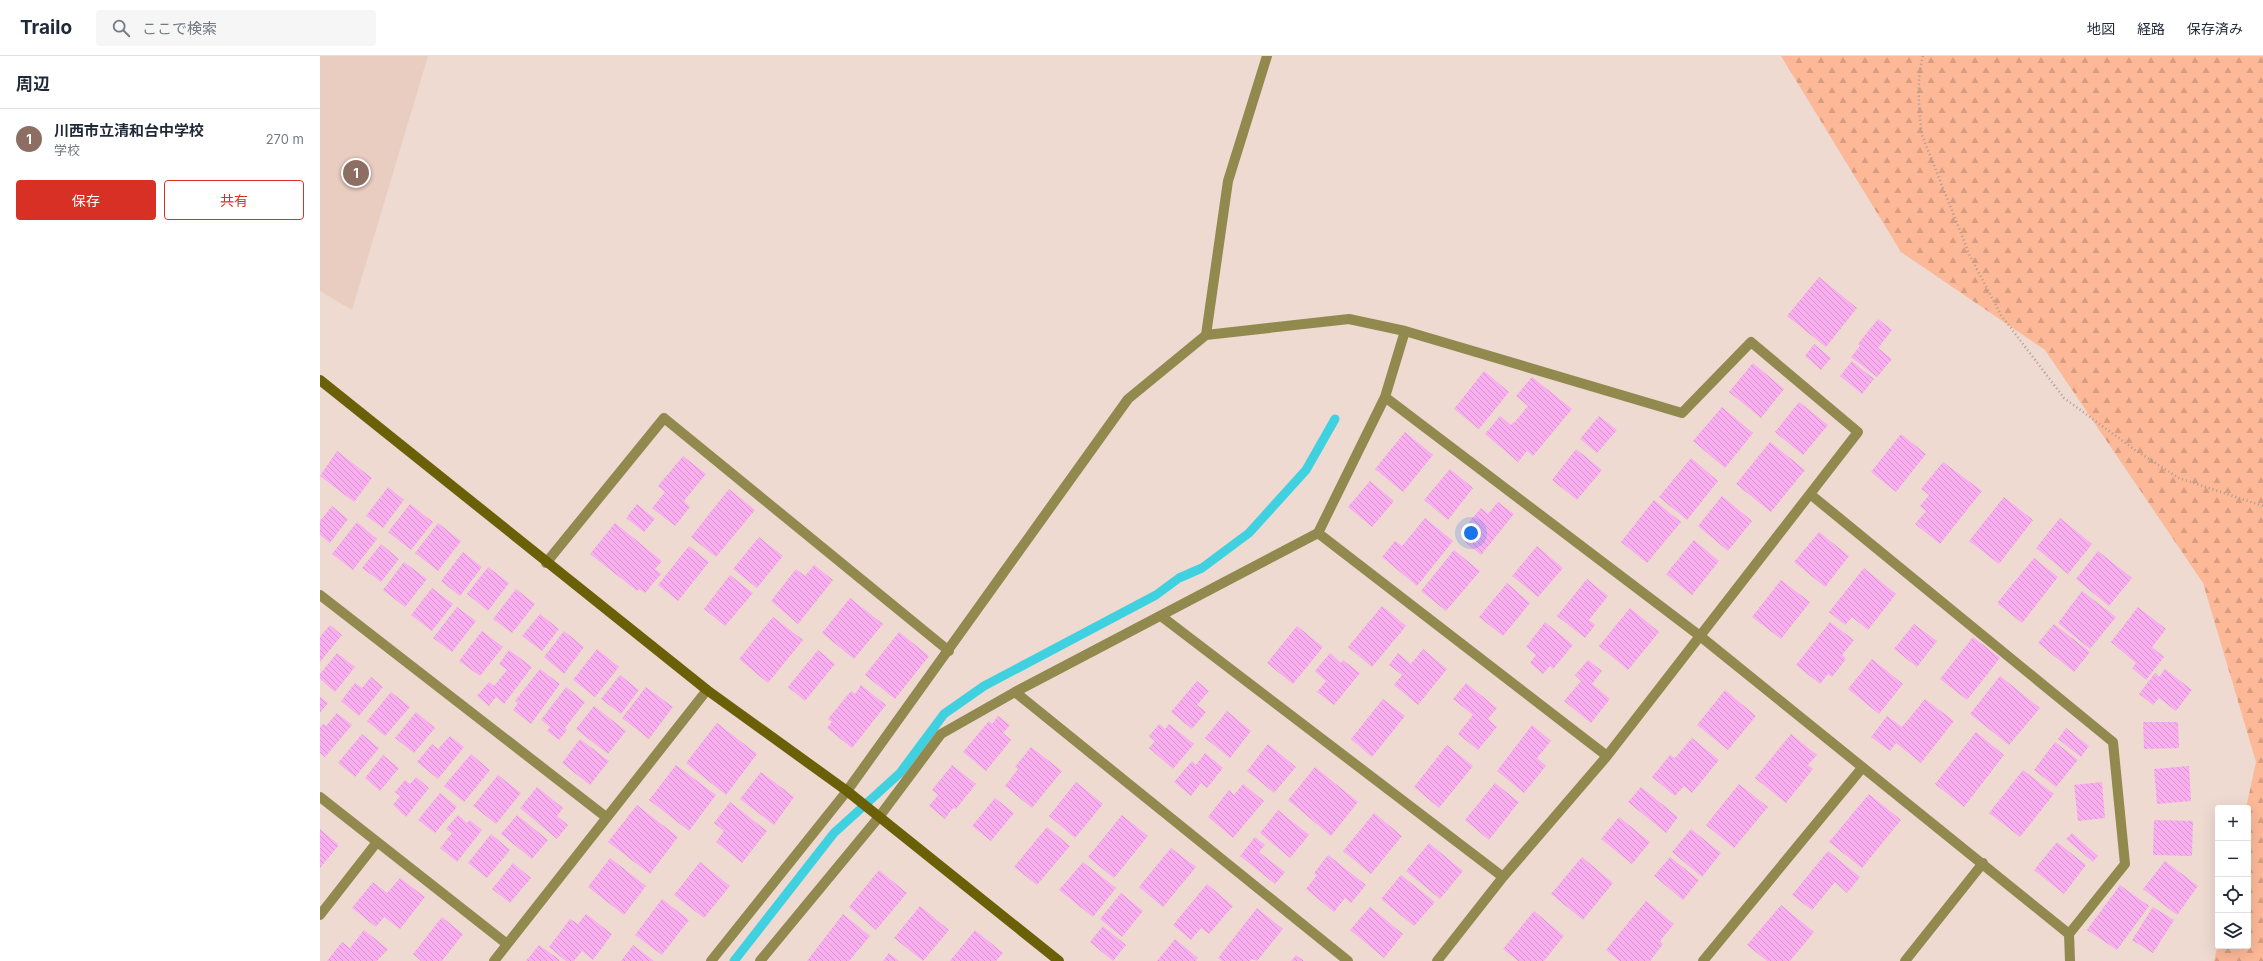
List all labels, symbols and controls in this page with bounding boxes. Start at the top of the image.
search box [96,10,376,46]
text: Trailo [20,16,72,39]
icon: search [110,17,132,39]
text: ここで検索 [142,19,217,38]
text: 地図 [2087,20,2115,37]
text: 経路 [2137,20,2165,37]
text: 保存済み [2187,20,2243,37]
text: 周辺 [16,74,50,94]
text: 川西市立清和台中学校 [54,121,204,140]
text: 1 [26,131,32,147]
text: 270 m [266,131,304,147]
text: 学校 [54,142,80,158]
pin: 1 [343,158,369,188]
button: 保存 [16,180,156,220]
button: 共有 [164,180,304,220]
your location [1461,523,1481,543]
map controls [2215,805,2251,949]
button: + [2215,805,2251,841]
button: − [2215,841,2251,877]
button: locate [2215,877,2251,913]
button: layers [2215,913,2251,949]

